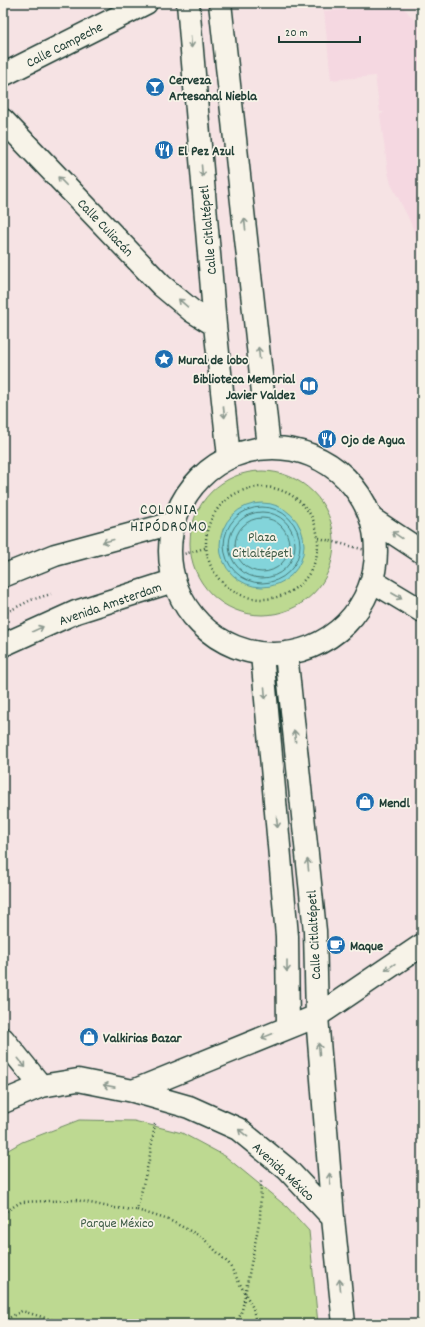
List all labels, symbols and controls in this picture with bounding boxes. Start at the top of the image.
street label: Calle Campeche [23,18,107,74]
scale bar [279,18,360,44]
text: 20 m [285,25,308,42]
one-way arrow [188,35,195,48]
place label: Cerveza Artesanal Niebla [169,71,258,107]
bar icon: Cerveza Artesanal Niebla [144,76,166,98]
restaurant icon: El Pez Azul [153,139,175,161]
place label: El Pez Azul [178,142,235,162]
one-way arrow [199,164,206,177]
one-way arrow [57,176,67,186]
street label: Calle Citlaltépetl [195,184,223,275]
street label: Calle Culiacán [72,195,137,262]
one-way arrow [241,218,248,231]
one-way arrow [178,299,188,308]
one-way arrow [255,347,262,360]
place icon: Mural de lobo [153,348,175,370]
place label: Mural de lobo [178,351,248,371]
place label: Biblioteca Memorial Javier Valdez [193,370,296,406]
library icon: Biblioteca Memorial Javier Valdez [298,375,320,397]
one-way arrow [221,405,228,418]
restaurant icon: Ojo de Agua [316,428,338,450]
place label: Ojo de Agua [341,431,406,451]
district label: COLONIA HIPÓDROMO [130,500,208,539]
park label: Plaza Citlaltépetl [232,528,293,564]
one-way arrow [392,531,403,539]
one-way arrow [102,537,115,545]
street label: Avenida Amsterdam [57,578,165,632]
one-way arrow [391,592,403,600]
one-way arrow [32,625,44,632]
one-way arrow [261,686,269,699]
one-way arrow [291,730,298,743]
shop icon: Mendl [354,791,376,813]
place label: Mendl [379,794,410,814]
one-way arrow [273,815,281,828]
one-way arrow [304,859,312,872]
street label: Calle Citlaltépetl [303,889,327,980]
cafe icon: Maque [325,934,347,956]
place label: Maque [350,937,383,957]
one-way arrow [283,959,291,972]
one-way arrow [384,963,395,971]
shop icon: Valkirias Bazar [78,1026,100,1048]
place label: Valkirias Bazar [103,1029,182,1049]
one-way arrow [262,1033,274,1040]
one-way arrow [316,1043,323,1056]
one-way arrow [18,1057,26,1068]
one-way arrow [102,1082,115,1090]
one-way arrow [238,1129,249,1138]
street label: Avenida México [247,1138,318,1207]
one-way arrow [326,1173,333,1186]
park label: Parque México [80,1214,154,1234]
one-way arrow [336,1279,343,1292]

